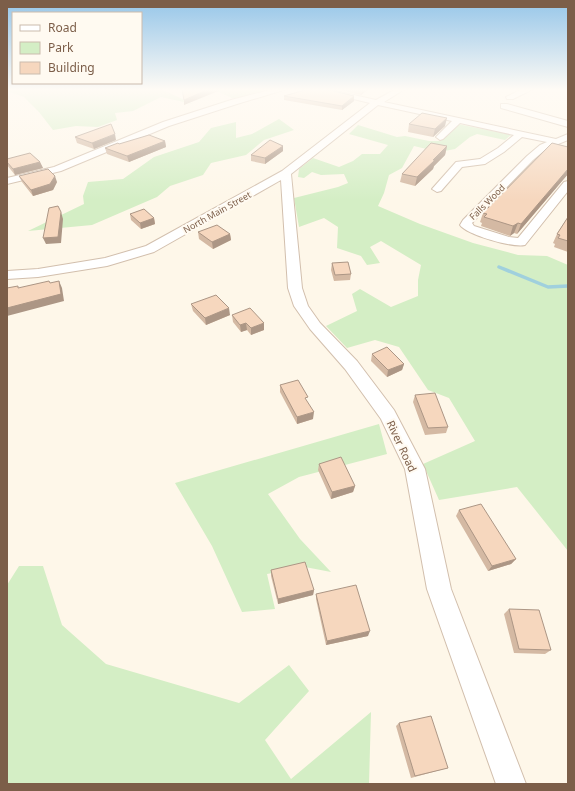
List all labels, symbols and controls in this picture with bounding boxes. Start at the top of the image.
legend [12,12,142,84]
text: Road [48,19,77,36]
text: Park [48,39,74,56]
text: Building [48,59,95,76]
street label: Falls Wood [466,181,508,223]
street label: North Main Street [181,188,254,236]
street label: River Road [384,418,420,474]

